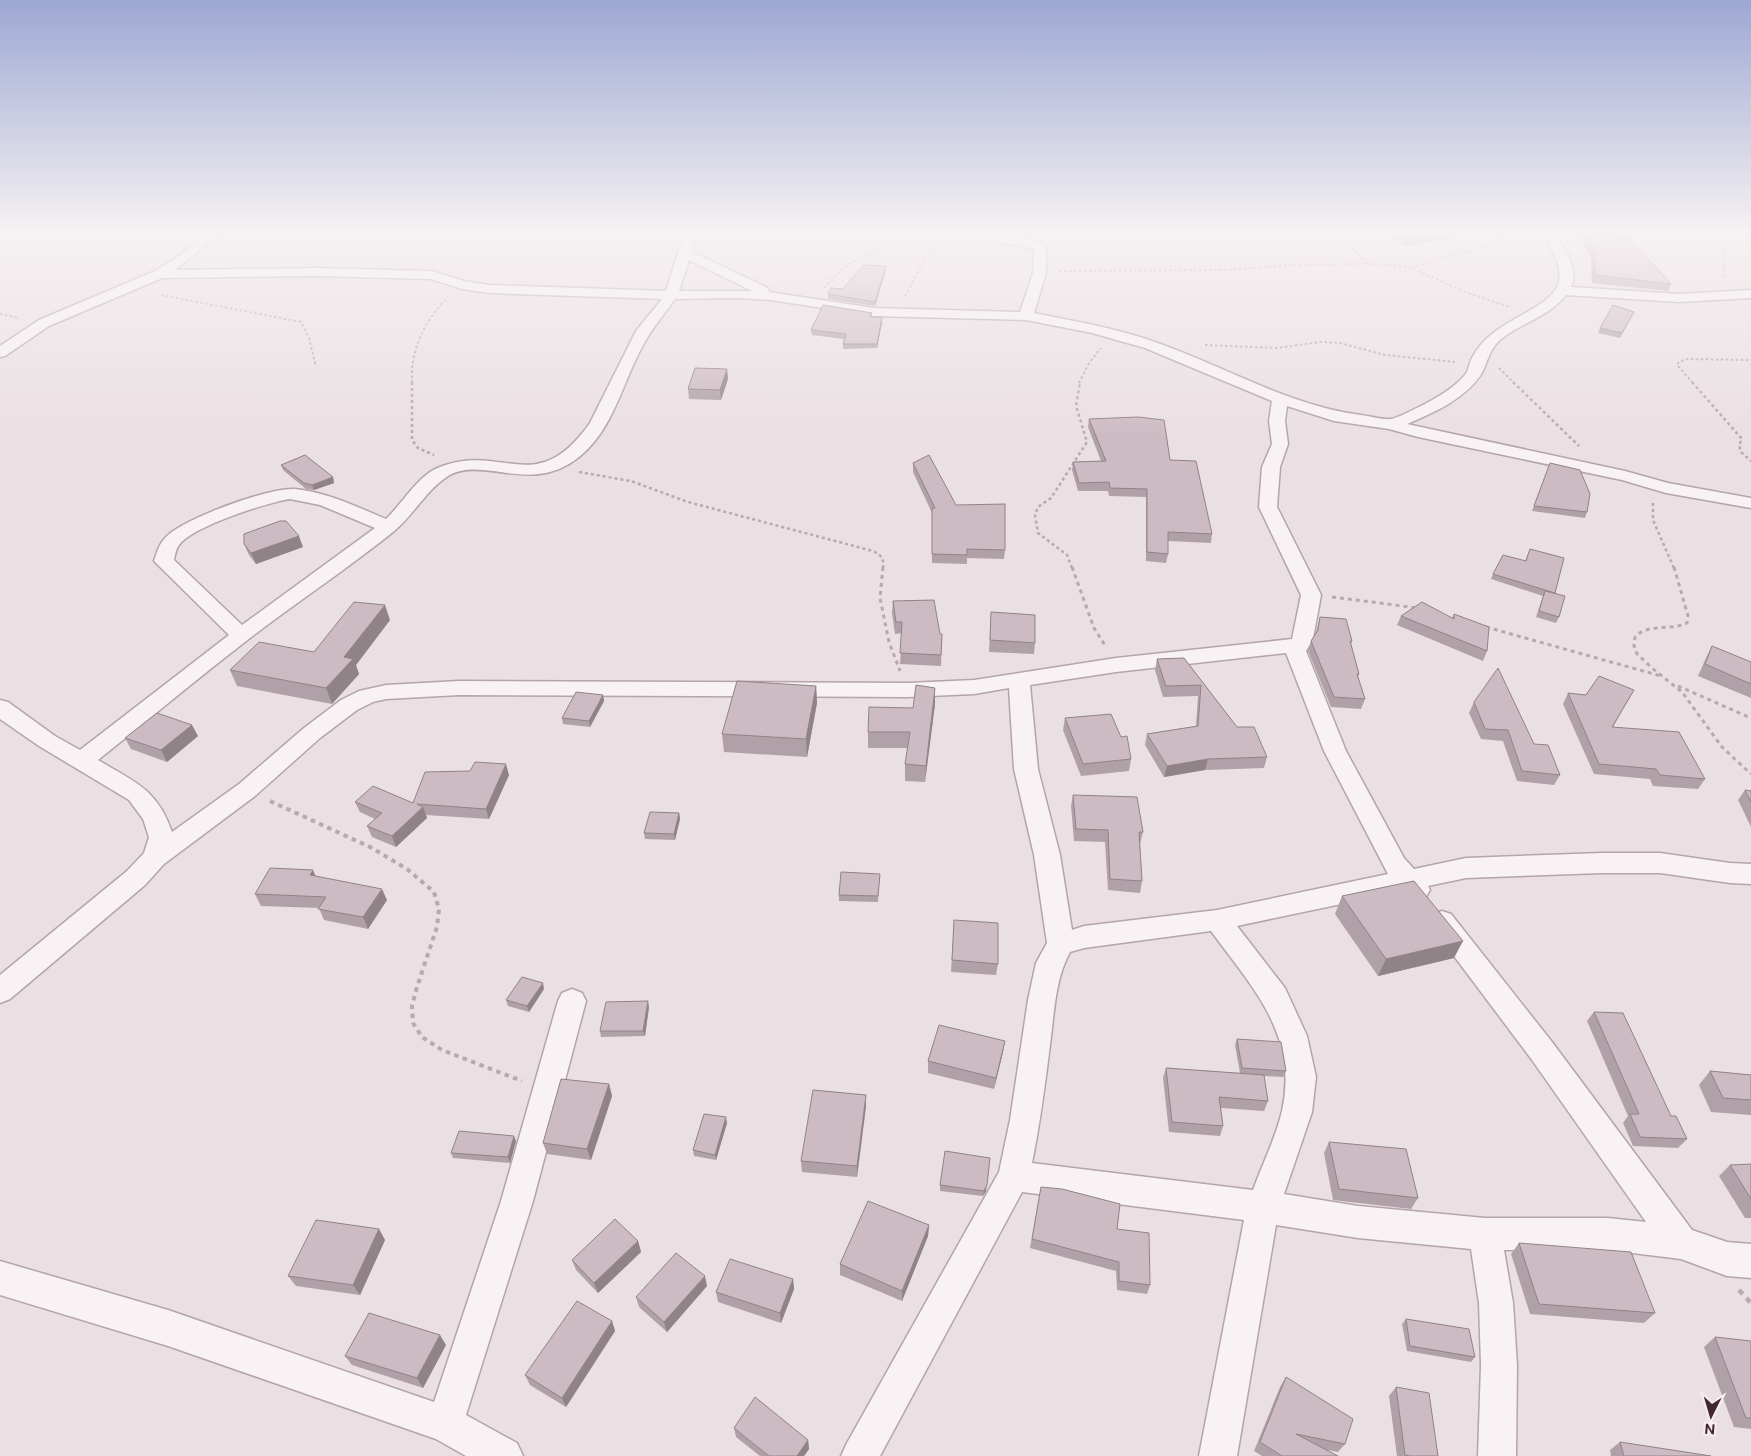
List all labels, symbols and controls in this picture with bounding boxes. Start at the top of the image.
north arrow [1686,1391,1736,1441]
text: N [1704,1421,1716,1437]

